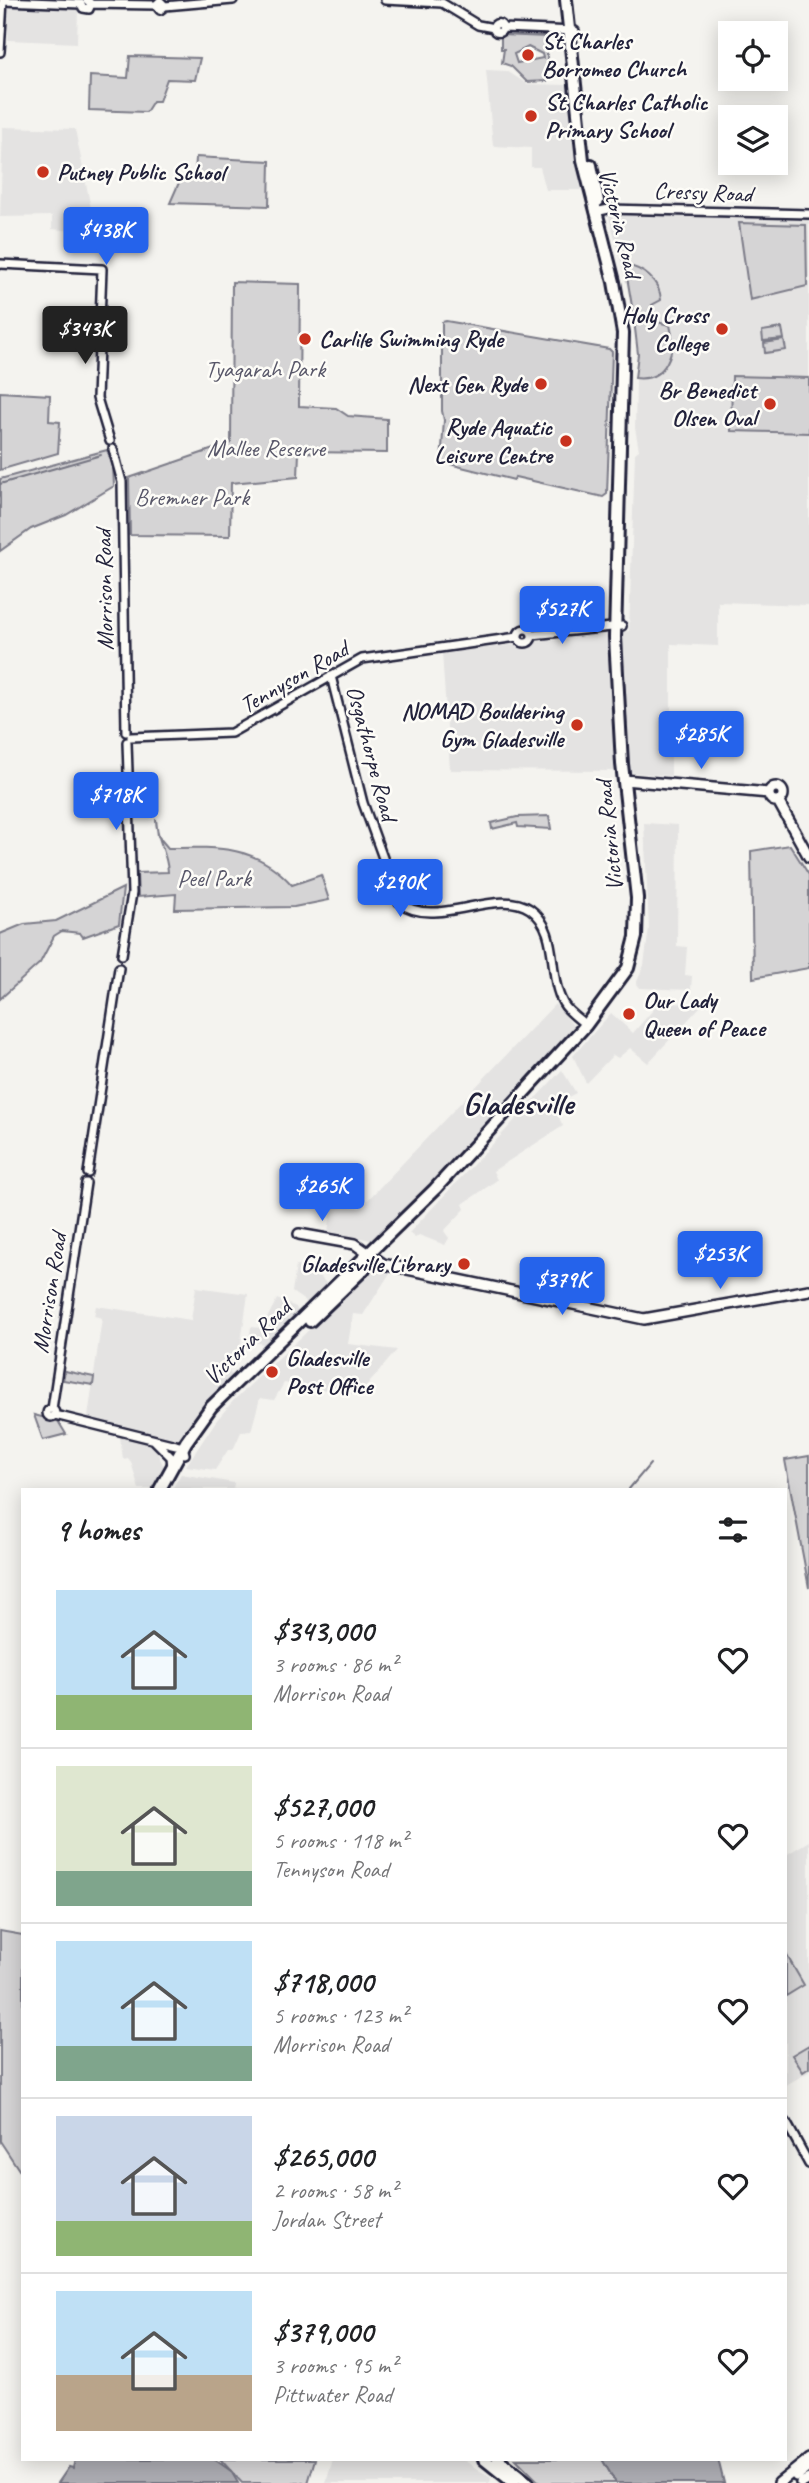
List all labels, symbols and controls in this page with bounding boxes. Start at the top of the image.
map controls [718,21,788,175]
button: locate [718,21,788,91]
place label: St Charles Borromeo Church [542,26,688,84]
marker: St Charles Borromeo Church [520,47,536,63]
place label: St Charles Catholic Primary School [545,87,708,145]
button: layers [718,105,788,175]
marker: St Charles Catholic Primary School [523,108,539,124]
place label: Putney Public School [57,157,229,187]
marker: Putney Public School [35,164,51,180]
street label: Victoria Road [592,166,649,284]
street label: Cressy Road [653,175,756,209]
pin: $438K [57,208,155,267]
text: $438K [79,215,133,244]
place label: Holy Cross College [621,300,711,358]
pin: $343K [36,306,134,366]
text: $343K [58,314,112,343]
marker: Holy Cross College [714,321,730,337]
place label: Carlile Swimming Ryde [319,324,505,354]
marker: Carlile Swimming Ryde [297,331,313,347]
park label: Tyagarah Park [205,354,327,384]
place label: Next Gen Ryde [408,369,529,399]
place label: Br Benedict Olsen Oval [658,375,761,433]
marker: Next Gen Ryde [533,376,549,392]
marker: Br Benedict Olsen Oval [762,396,778,412]
place label: Ryde Aquatic Leisure Centre [434,412,554,470]
park label: Mallee Reserve [207,433,327,463]
marker: Ryde Aquatic Leisure Centre [558,433,574,449]
park label: Bremner Park [135,482,251,512]
street label: Morrison Road [88,526,120,651]
pin: $527K [513,586,611,646]
text: $527K [536,594,588,623]
street label: Tennyson Road [234,632,357,720]
street label: Osgathorpe Road [340,682,405,827]
place label: NOMAD Bouldering Gym Gladesville [401,696,565,754]
pin: $285K [652,712,750,771]
marker: NOMAD Bouldering Gym Gladesville [569,717,585,733]
text: $285K [675,719,727,748]
pin: $718K [67,772,165,832]
street label: Victoria Road [588,776,630,893]
text: $718K [90,780,143,809]
pin: $290K [351,860,449,919]
park label: Peel Park [177,863,253,893]
text: $290K [374,867,426,896]
place label: Our Lady Queen of Peace [643,985,767,1043]
marker: Our Lady Queen of Peace [621,1006,637,1022]
district label: Gladesville [463,1083,576,1124]
pin: $265K [273,1164,371,1223]
text: $265K [295,1171,349,1200]
street label: Morrison Road [25,1227,74,1355]
pin: $253K [671,1232,769,1291]
text: $253K [694,1239,746,1268]
place label: Gladesville Library [301,1249,453,1279]
marker: Gladesville Library [456,1256,472,1272]
pin: $379K [513,1258,611,1317]
text: $379K [536,1265,588,1294]
street label: Victoria Road [197,1290,300,1391]
place label: Gladesville Post Office [286,1343,374,1401]
marker: Gladesville Post Office [264,1364,280,1380]
text: 9 homes [56,1511,140,1549]
icon: filters [714,1511,752,1549]
text: $343,000 [273,1612,373,1650]
icon: home [112,1618,196,1702]
icon: heart [714,1641,752,1679]
text: 3 rooms · 86 m² [273,1650,397,1679]
text: Morrison Road [273,1679,389,1708]
text: $527,000 [273,1788,373,1826]
icon: home [112,1794,196,1878]
icon: heart [714,1817,752,1855]
text: 5 rooms · 118 m² [273,1826,408,1855]
text: Tennyson Road [273,1855,389,1884]
text: $718,000 [273,1963,373,2001]
icon: home [112,1969,196,2053]
icon: heart [714,1992,752,2030]
text: 5 rooms · 123 m² [273,2001,408,2030]
text: Morrison Road [273,2030,389,2059]
text: $265,000 [273,2138,374,2176]
icon: home [112,2144,196,2228]
icon: heart [714,2167,752,2205]
text: 2 rooms · 58 m² [273,2176,397,2205]
text: Jordan Street [273,2205,380,2234]
text: $379,000 [273,2313,373,2351]
icon: home [112,2319,196,2403]
icon: heart [714,2342,752,2380]
text: 3 rooms · 95 m² [273,2351,397,2380]
text: Pittwater Road [273,2380,392,2409]

